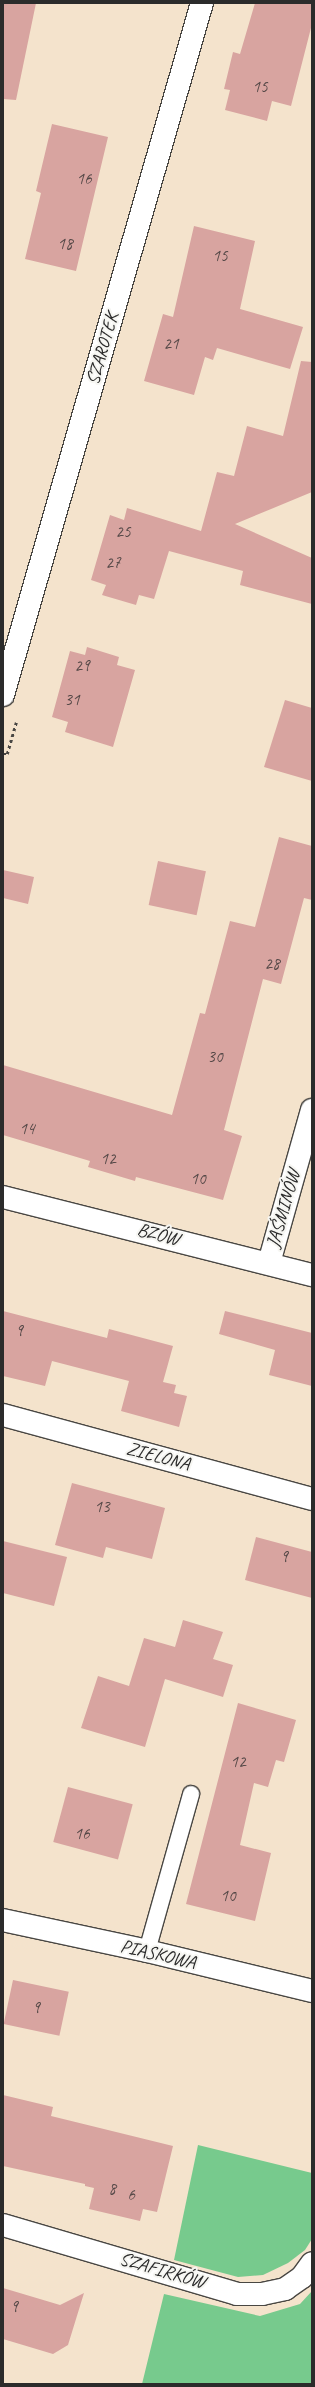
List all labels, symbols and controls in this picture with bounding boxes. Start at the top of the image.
house number: 15 [252,77,268,97]
house number: 16 [76,169,92,189]
house number: 18 [57,234,73,254]
house number: 15 [212,246,228,266]
street label: SZAROTEK [82,310,124,388]
house number: 21 [163,334,179,354]
house number: 25 [115,522,131,542]
house number: 27 [105,553,121,573]
house number: 29 [74,656,90,676]
house number: 31 [64,690,80,710]
house number: 28 [264,954,280,974]
house number: 30 [207,1047,223,1067]
house number: 14 [19,1119,35,1139]
house number: 12 [100,1149,116,1169]
street label: JAŚMINÓW [262,1168,306,1250]
house number: 10 [190,1169,206,1189]
street label: BZÓW [135,1219,181,1251]
house number: 9 [15,1321,23,1341]
street label: ZIELONA [124,1438,192,1476]
house number: 13 [94,1497,110,1517]
house number: 9 [280,1547,288,1567]
house number: 12 [230,1752,246,1772]
house number: 16 [74,1824,90,1844]
house number: 10 [220,1886,236,1906]
street label: PIASKOWA [118,1935,198,1975]
house number: 9 [32,1998,40,2018]
house number: 8 [108,2179,116,2199]
house number: 6 [127,2185,135,2205]
street label: SZAFIRKÓW [117,2248,207,2294]
house number: 9 [10,2297,18,2317]

